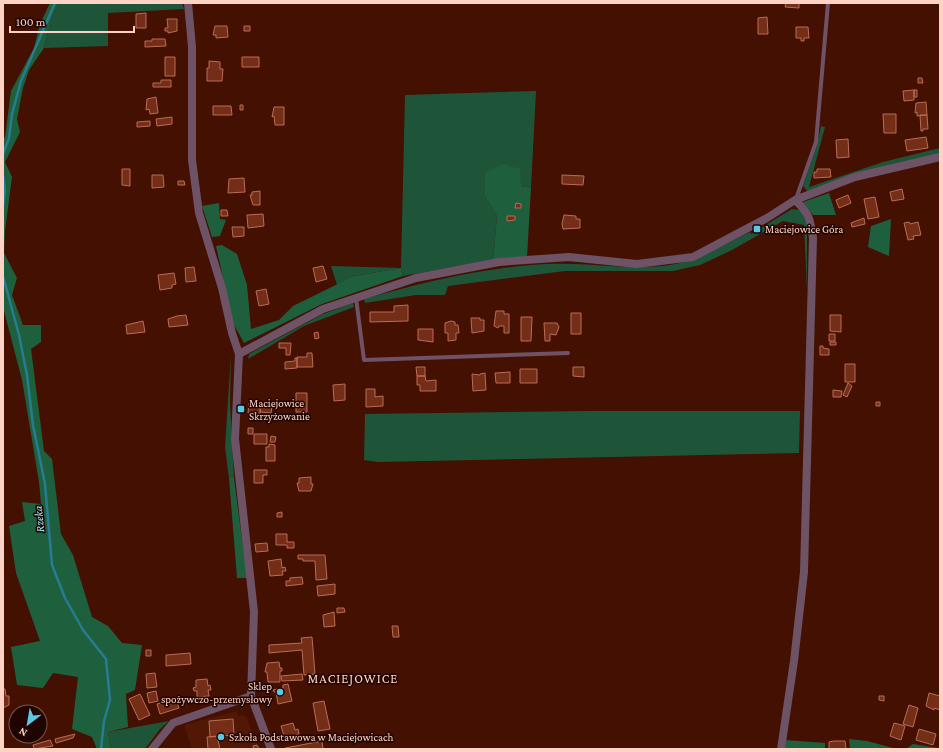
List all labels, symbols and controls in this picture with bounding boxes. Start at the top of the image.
scale bar [10,8,134,34]
text: 100 m [16,15,46,29]
place label: Maciejowice Góra [765,223,843,236]
marker: Maciejowice Góra [752,224,762,234]
place label: Maciejowice Skrzyżowanie [249,397,310,423]
marker: Maciejowice Skrzyżowanie [236,404,246,414]
water label: Rzeka [31,505,47,533]
district label: MACIEJOWICE [308,671,398,686]
place label: Sklep spożywczo-przemysłowy [161,680,273,706]
marker: Sklep spożywczo-przemysłowy [275,687,285,697]
north arrow [8,704,48,744]
text: N [16,725,29,740]
place label: Szkoła Podstawowa w Maciejowicach [229,731,394,744]
marker: Szkoła Podstawowa w Maciejowicach [216,732,226,742]

